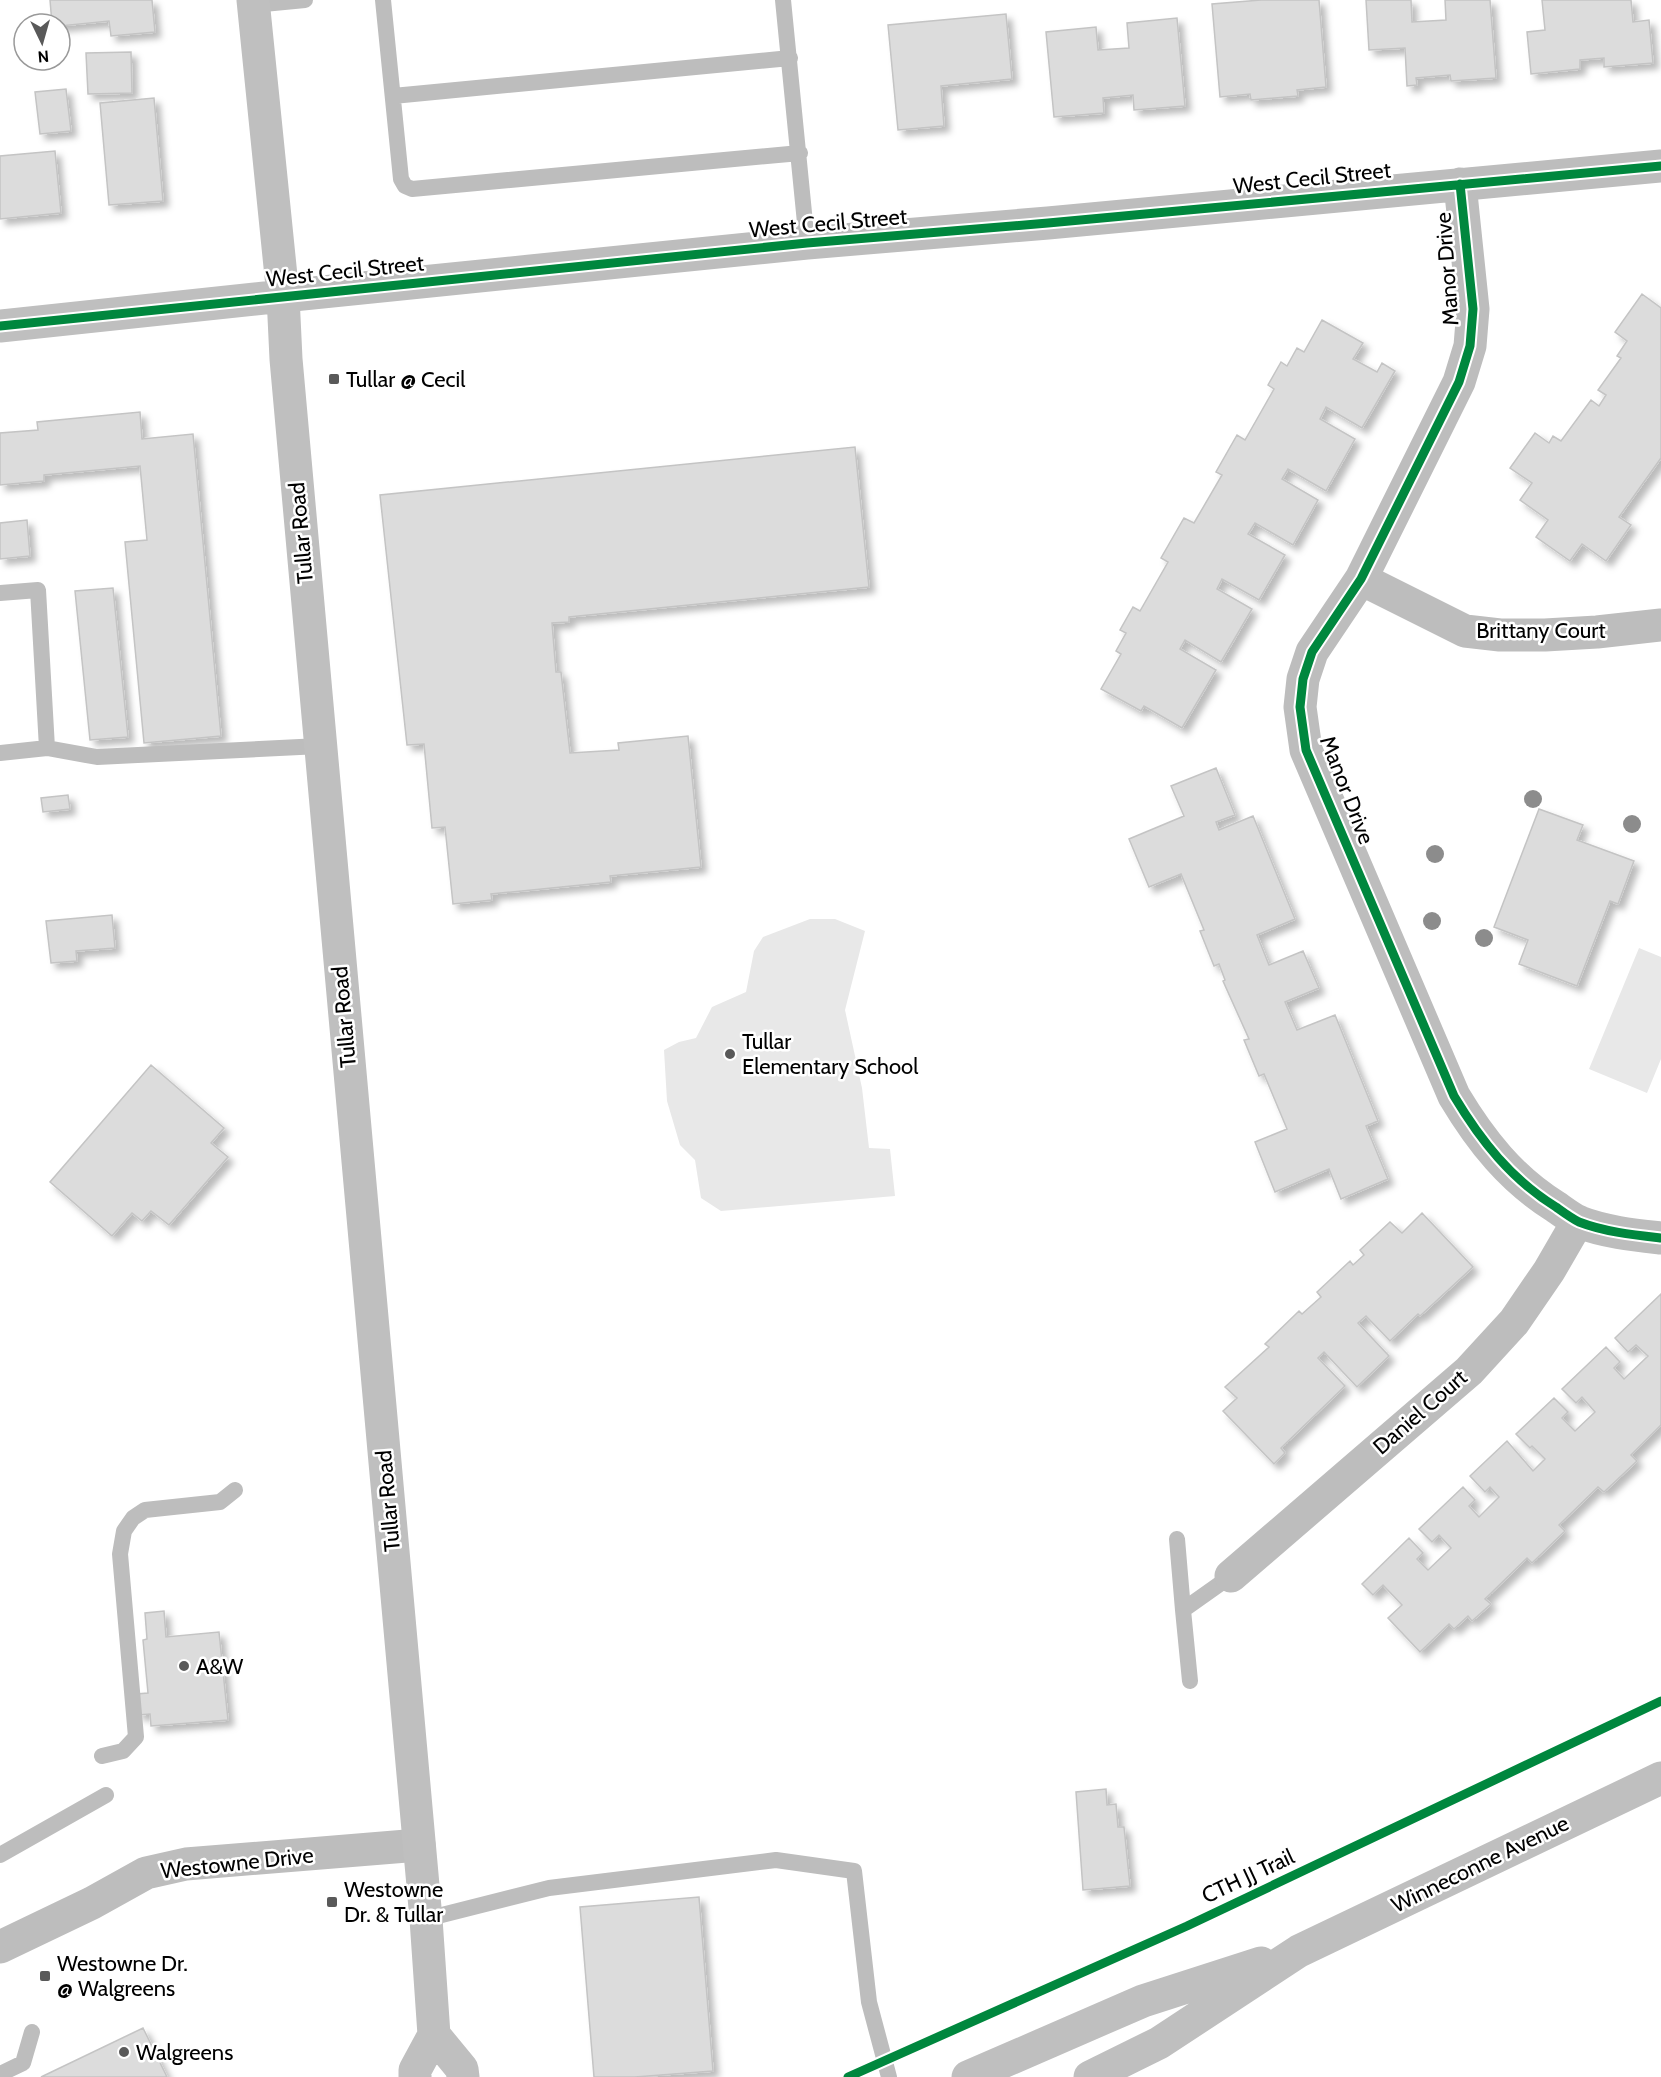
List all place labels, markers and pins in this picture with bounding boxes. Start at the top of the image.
place label: Tullar @ Cecil [346,366,466,393]
marker: Tullar @ Cecil [327,372,341,386]
place label: Tullar Elementary School [742,1028,919,1080]
marker: Tullar Elementary School [723,1047,737,1061]
place label: A&W [196,1653,243,1680]
marker: A&W [177,1659,191,1673]
place label: Westowne Dr. & Tullar [344,1876,443,1928]
marker: Westowne Dr. & Tullar [325,1895,339,1909]
place label: Westowne Dr. @ Walgreens [57,1950,188,2002]
marker: Westowne Dr. @ Walgreens [38,1969,52,1983]
place label: Walgreens [136,2039,233,2066]
marker: Walgreens [117,2045,131,2059]

